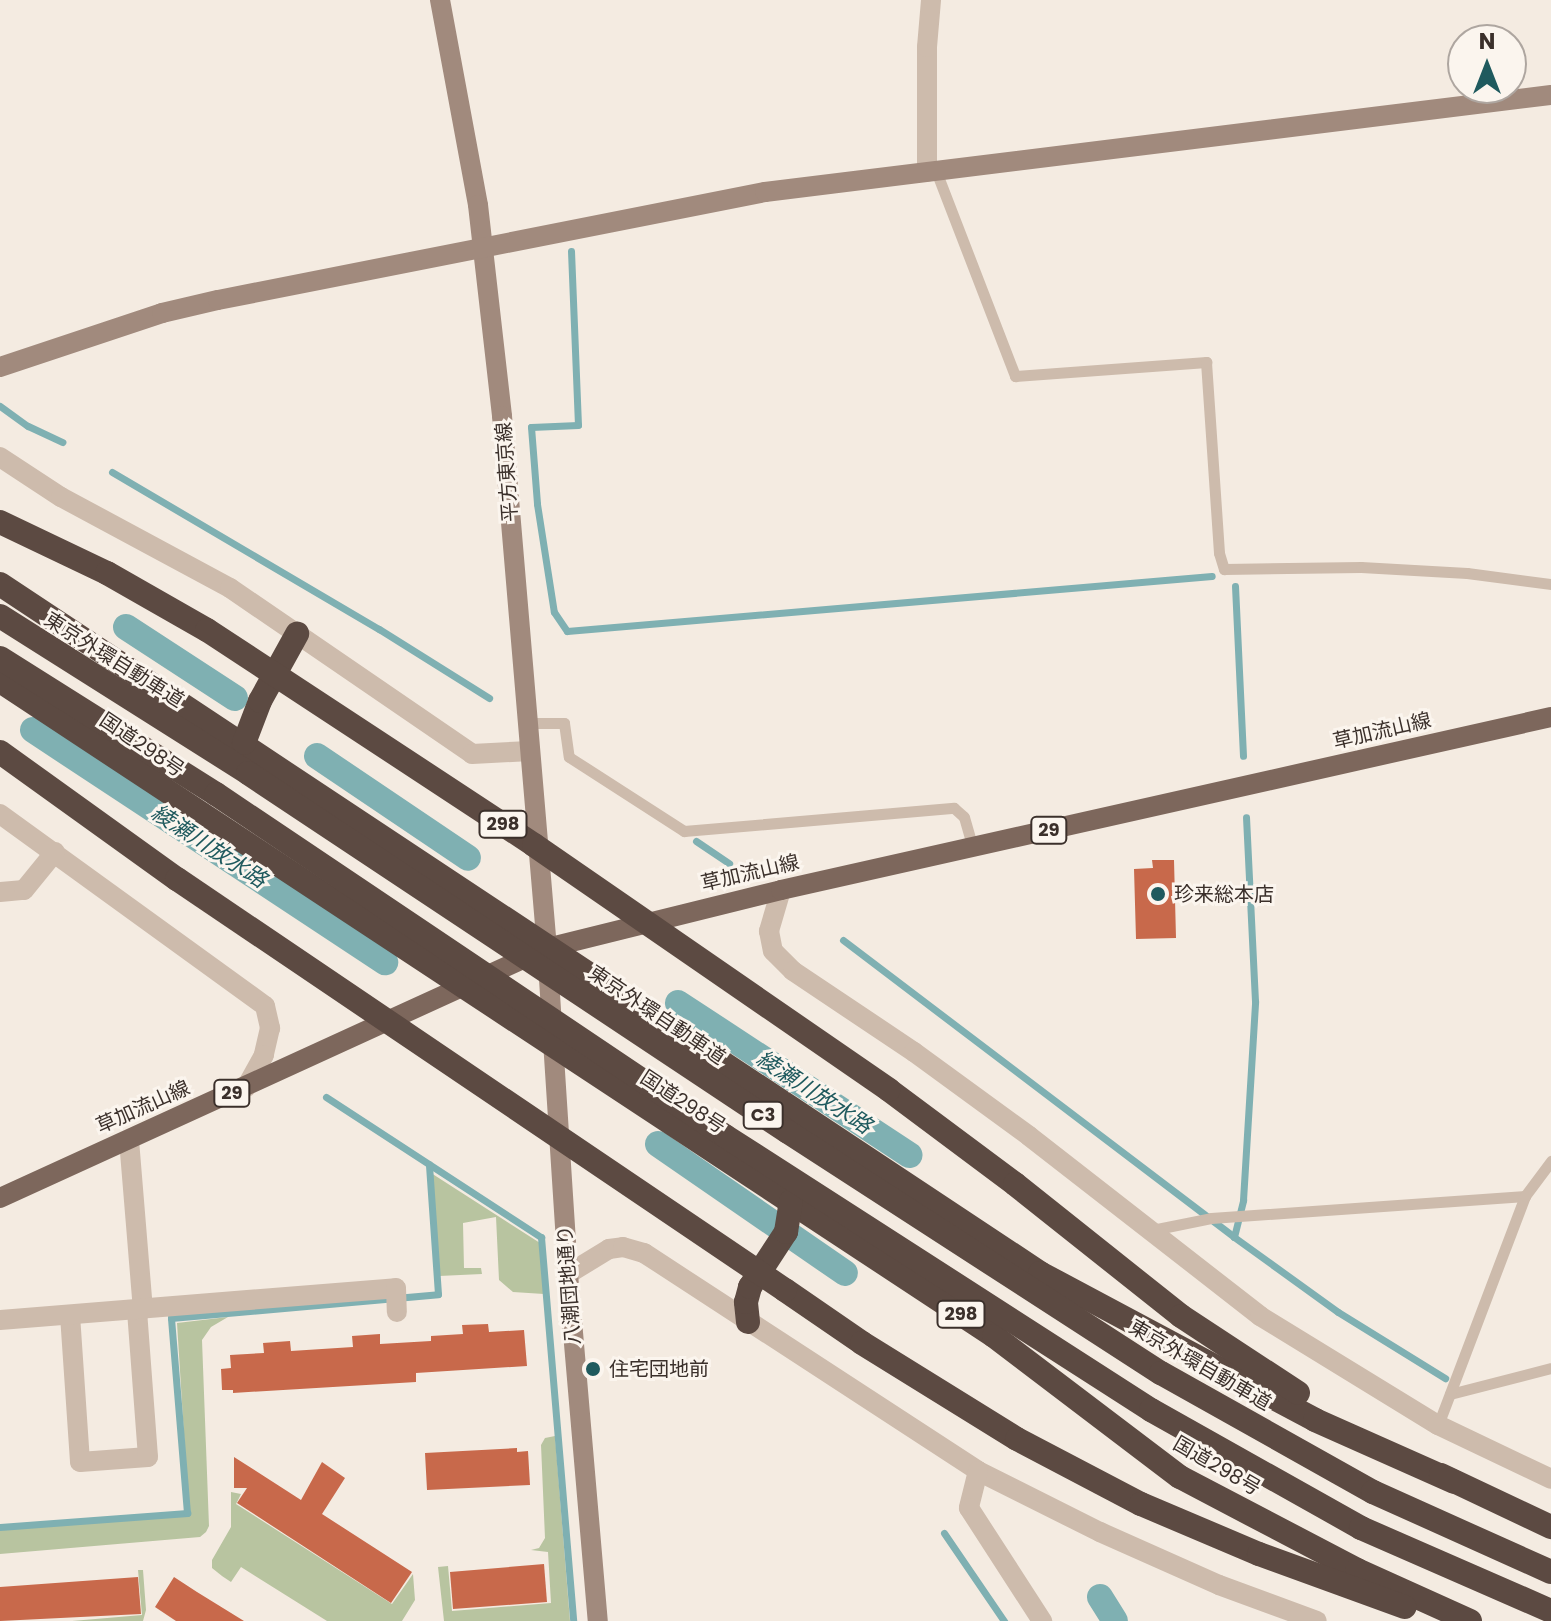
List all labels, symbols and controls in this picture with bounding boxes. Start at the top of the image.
north arrow [1447,24,1527,104]
text: N [1479,26,1495,57]
street label: 平方東京線 [492,421,522,523]
street label: 東京外環自動車道 [40,607,188,713]
street label: 国道298号 [95,708,189,782]
street label: 草加流山線 [1331,708,1433,754]
water label: 綾瀬川放水路 [146,799,272,893]
road number: 298 [477,810,529,838]
road number: 29 [1029,816,1069,844]
street label: 草加流山線 [699,850,801,896]
place label: 珍来総本店 [1174,882,1274,906]
marker: 珍来総本店 [1149,885,1167,903]
street label: 東京外環自動車道 [584,960,730,1070]
water label: 綾瀬川放水路 [751,1045,877,1139]
street label: 国道298号 [636,1066,730,1138]
street label: 草加流山線 [92,1076,194,1138]
road number: 29 [212,1079,252,1107]
road number: C3 [741,1101,785,1129]
street label: 八潮団地通り [553,1224,585,1346]
road number: 298 [935,1300,987,1328]
street label: 東京外環自動車道 [1125,1315,1275,1415]
place label: 住宅団地前 [609,1357,709,1381]
marker: 住宅団地前 [584,1360,602,1378]
street label: 国道298号 [1169,1431,1265,1501]

